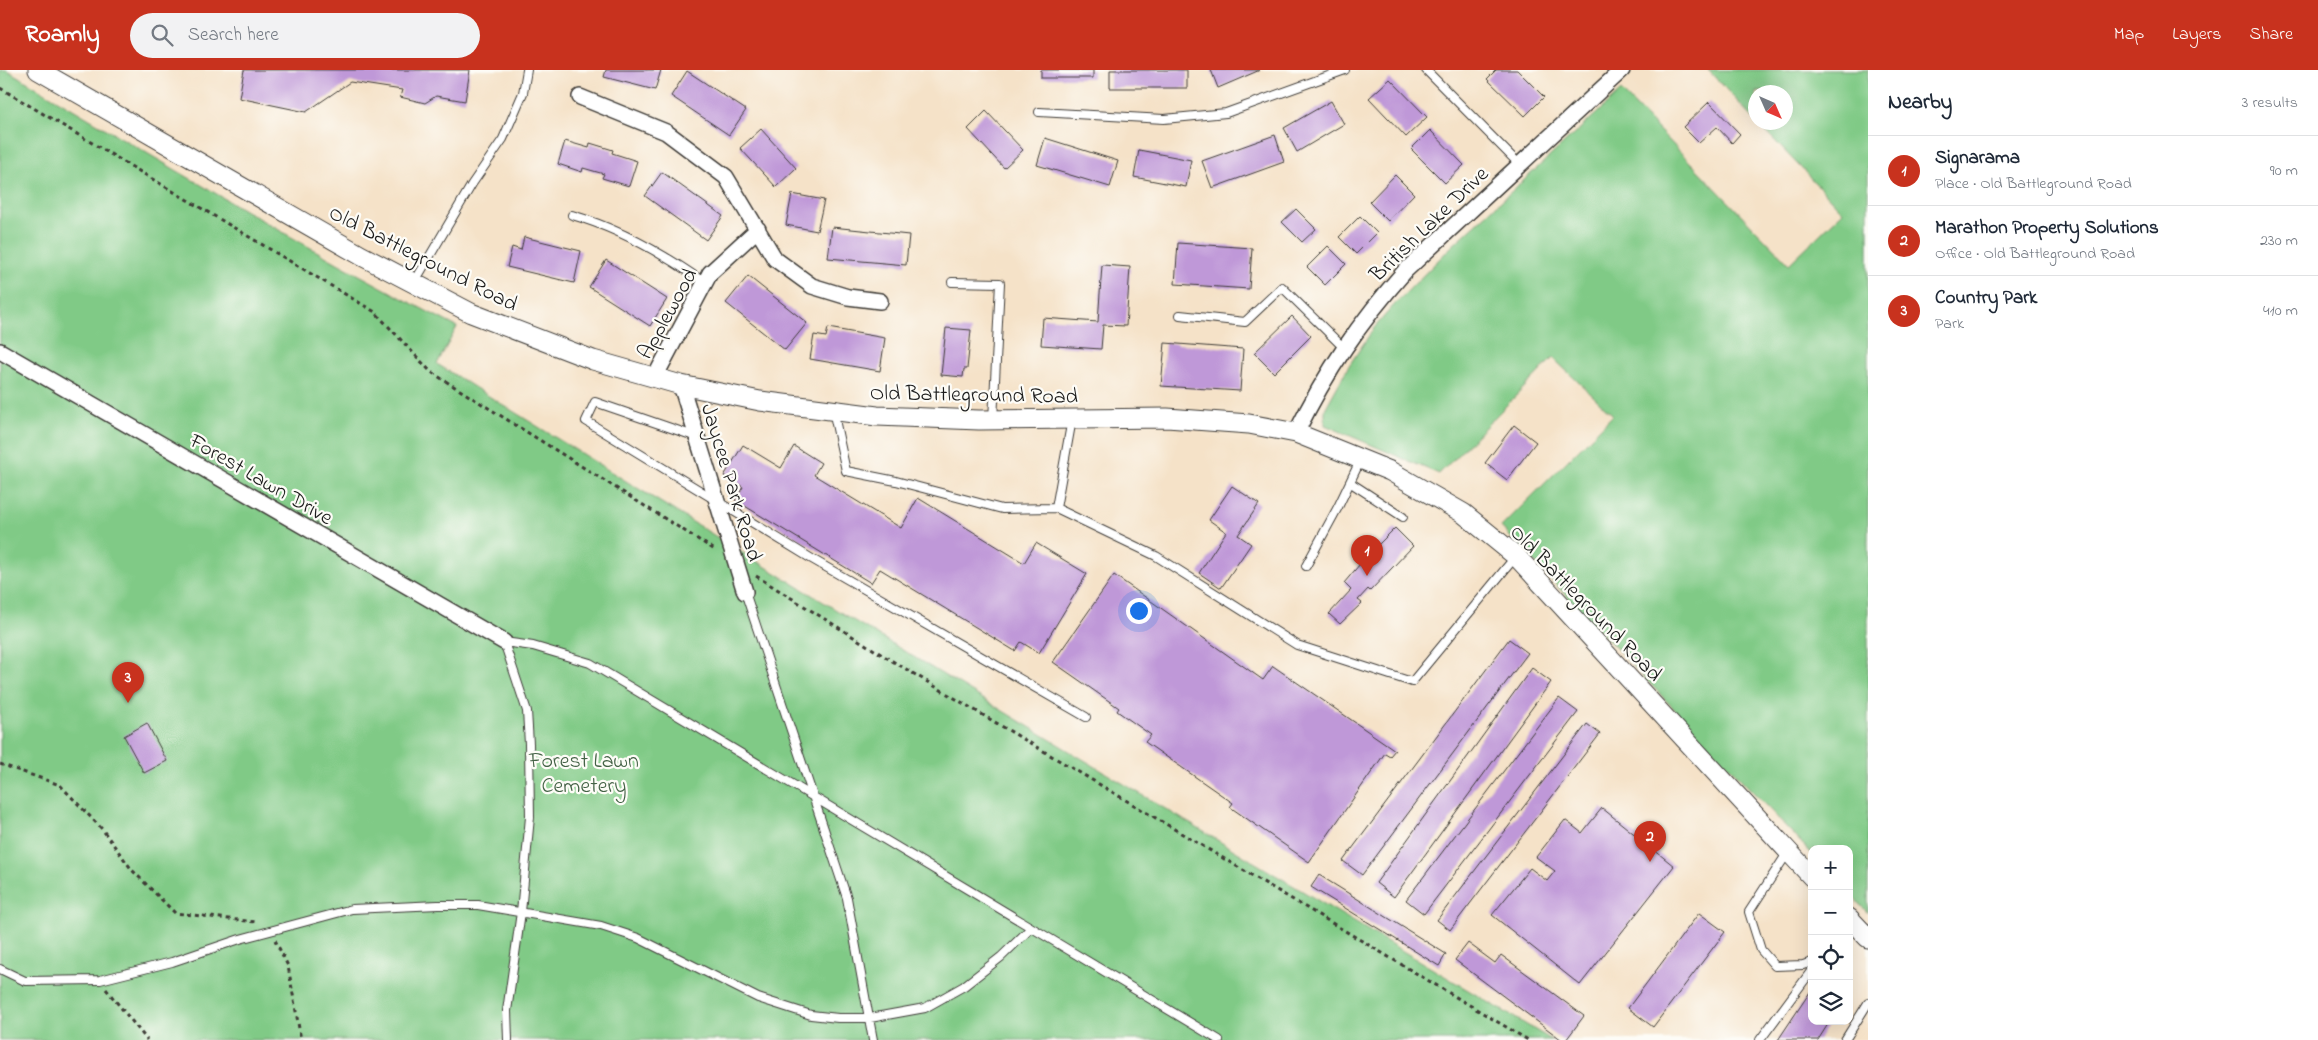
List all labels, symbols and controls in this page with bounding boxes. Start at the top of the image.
search box [130,13,480,58]
text: Roamly [25,18,100,53]
icon: search [148,21,176,49]
text: Search here [188,22,279,49]
text: Map [2114,22,2144,48]
text: Layers [2172,22,2222,48]
text: Share [2250,22,2293,48]
north arrow [1748,85,1793,130]
text: Nearby [1888,88,1952,118]
text: 3 results [2242,91,2298,115]
text: Signarama [1935,145,2020,172]
text: 1 [1901,159,1907,183]
text: 90 m [2270,159,2298,183]
street label: British Lake Drive [1362,160,1497,291]
text: Place · Old Battleground Road [1935,172,2132,196]
street label: Old Battleground Road [322,198,523,322]
text: Marathon Property Solutions [1935,215,2159,242]
text: 2 [1900,229,1908,253]
text: 230 m [2260,229,2298,253]
text: Office · Old Battleground Road [1935,242,2135,266]
street label: Applewood [630,263,707,366]
text: Country Park [1935,285,2037,312]
text: 3 [1901,299,1907,323]
text: 410 m [2263,299,2298,323]
text: Park [1935,312,1964,336]
street label: Old Battleground Road [870,378,1078,415]
street label: Jaycee Park Road [690,400,769,566]
street label: Forest Lawn Drive [182,426,338,535]
street label: Old Battleground Road [1500,518,1669,691]
pin: 1 [1351,535,1383,576]
your location [1126,598,1152,624]
pin: 3 [112,662,144,703]
park label: Forest Lawn Cemetery [528,746,639,804]
pin: 2 [1634,821,1666,862]
map controls [1808,845,1853,1025]
button: + [1808,845,1853,890]
button: − [1808,890,1853,935]
button: locate [1808,935,1853,980]
button: layers [1808,980,1853,1025]

